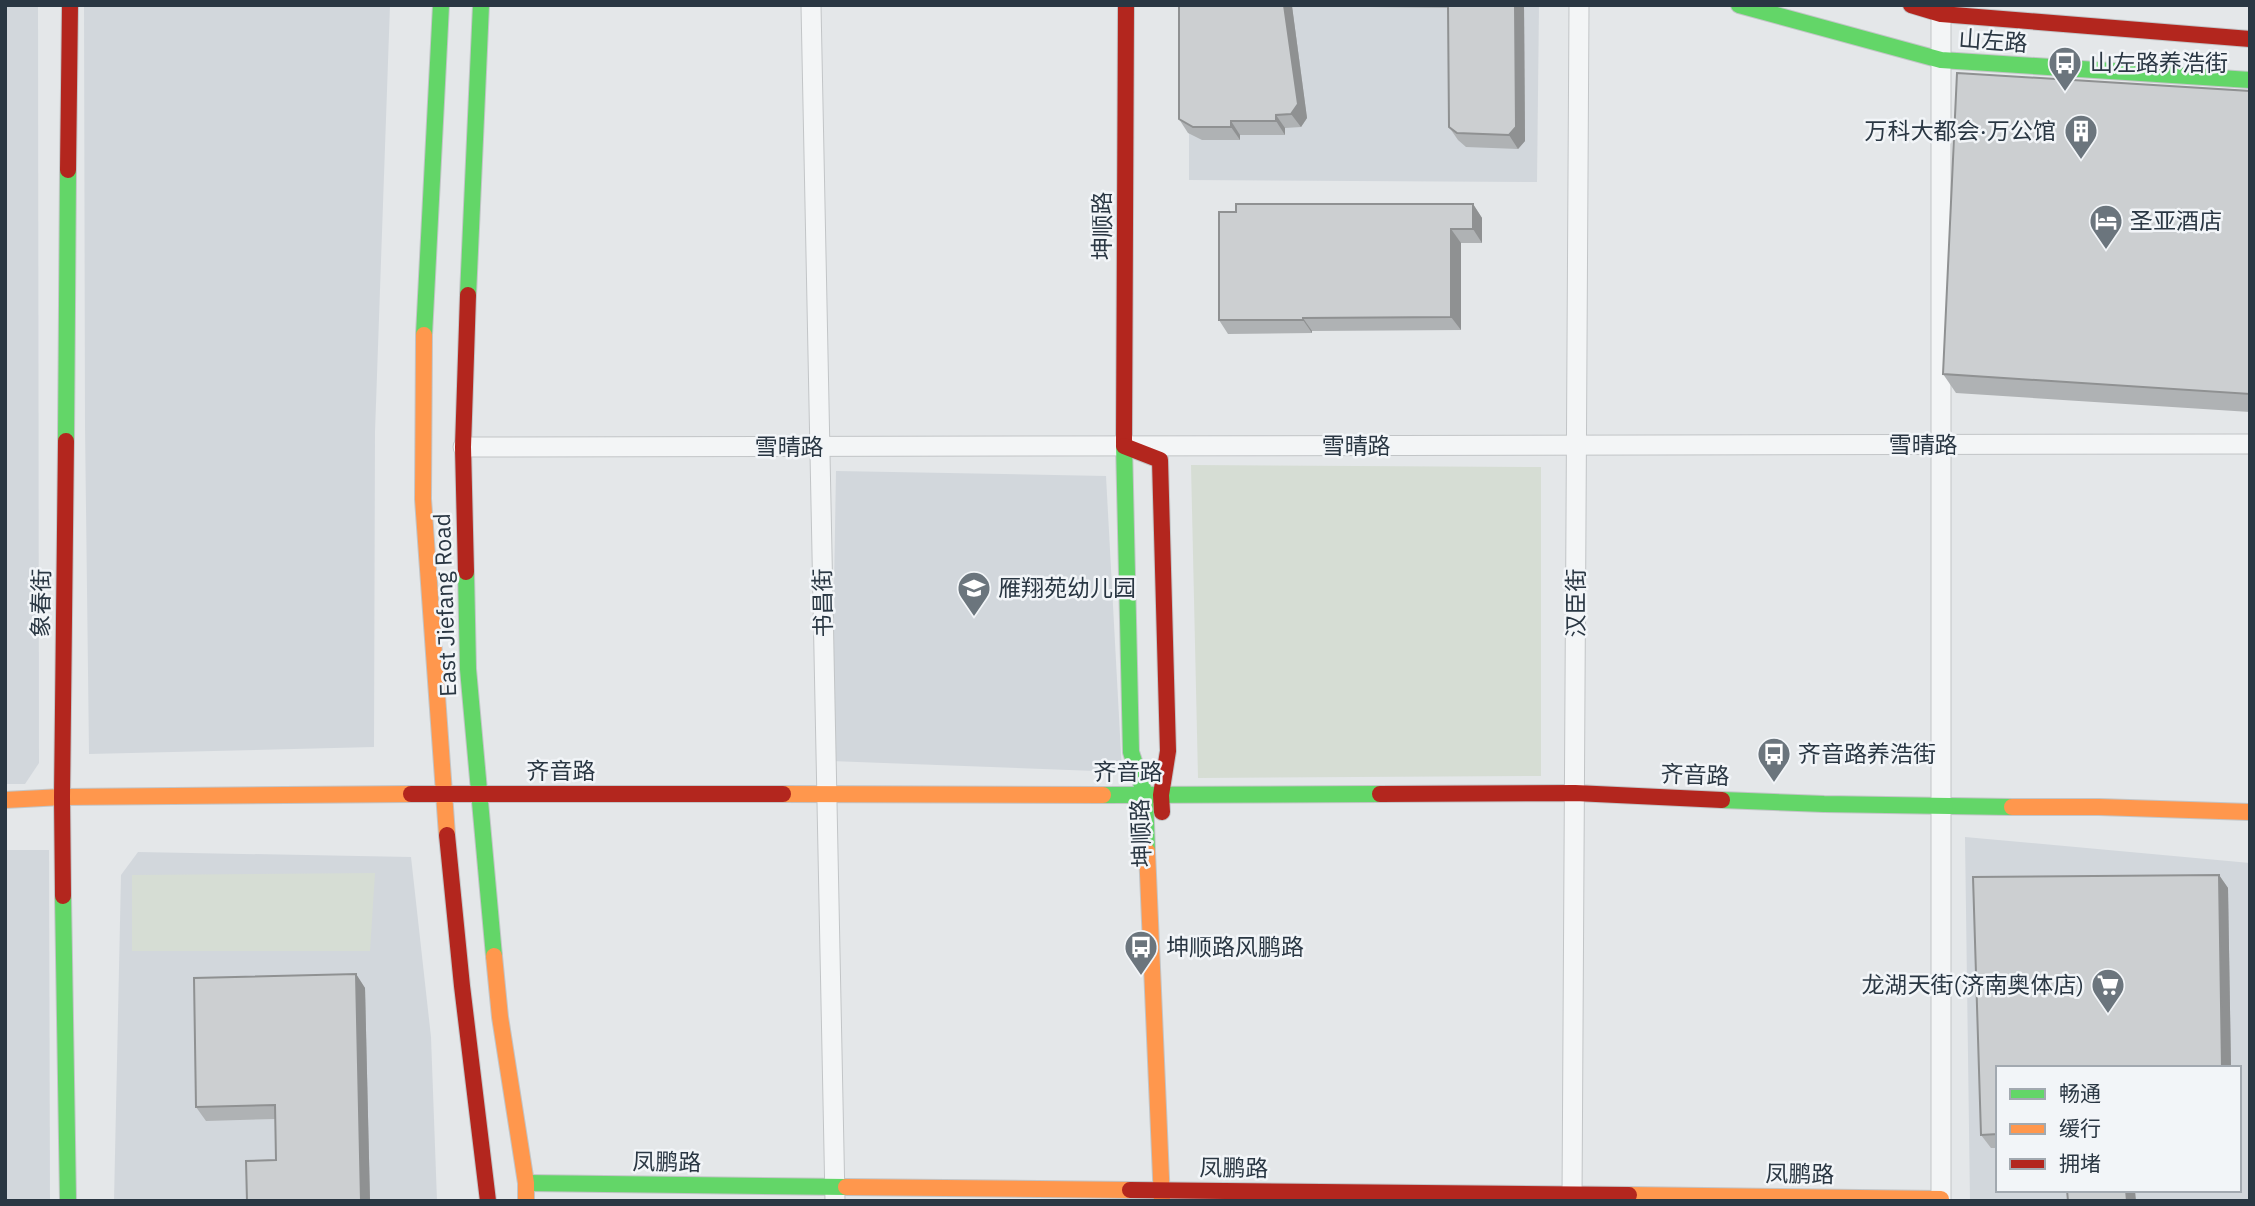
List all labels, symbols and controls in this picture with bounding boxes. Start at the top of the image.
street label: 山左路 [1958,23,2029,57]
bus stop icon: 山左路养浩街 [2046,44,2084,93]
place label: 山左路养浩街 [2090,47,2228,77]
building icon: 万科大都会·万公馆 [2062,112,2100,161]
place label: 万科大都会·万公馆 [1865,115,2056,145]
street label: 坤顺路 [1086,192,1116,261]
hotel icon: 圣亚酒店 [2087,202,2125,251]
place label: 圣亚酒店 [2130,205,2222,235]
street label: 雪晴路 [1889,429,1958,459]
street label: 雪晴路 [1322,430,1391,460]
street label: 雪晴路 [755,431,824,461]
street label: East Jiefang Road [426,513,462,697]
street label: 象春街 [24,568,56,638]
street label: 书昌街 [806,568,838,638]
school or university icon: 雁翔苑幼儿园 [955,569,993,618]
street label: 汉臣街 [1560,569,1590,638]
place label: 雁翔苑幼儿园 [998,572,1136,602]
bus stop icon: 齐音路养浩街 [1755,735,1793,784]
place label: 齐音路养浩街 [1798,738,1936,768]
street label: 齐音路 [527,755,596,785]
street label: 齐音路 [1094,756,1163,786]
street label: 齐音路 [1660,758,1730,790]
street label: 坤顺路 [1124,798,1156,868]
bus stop icon: 坤顺路风鹏路 [1122,928,1160,977]
place label: 坤顺路风鹏路 [1166,931,1304,961]
supermarket icon: 龙湖天街(济南奥体店) [2089,966,2127,1015]
place label: 龙湖天街(济南奥体店) [1862,969,2084,999]
legend [1996,1066,2241,1192]
text: 畅通 [2059,1079,2101,1107]
text: 缓行 [2059,1114,2101,1142]
street label: 凤鹏路 [632,1145,702,1177]
text: 拥堵 [2059,1149,2101,1177]
street label: 凤鹏路 [1199,1151,1269,1183]
street label: 凤鹏路 [1765,1157,1835,1189]

